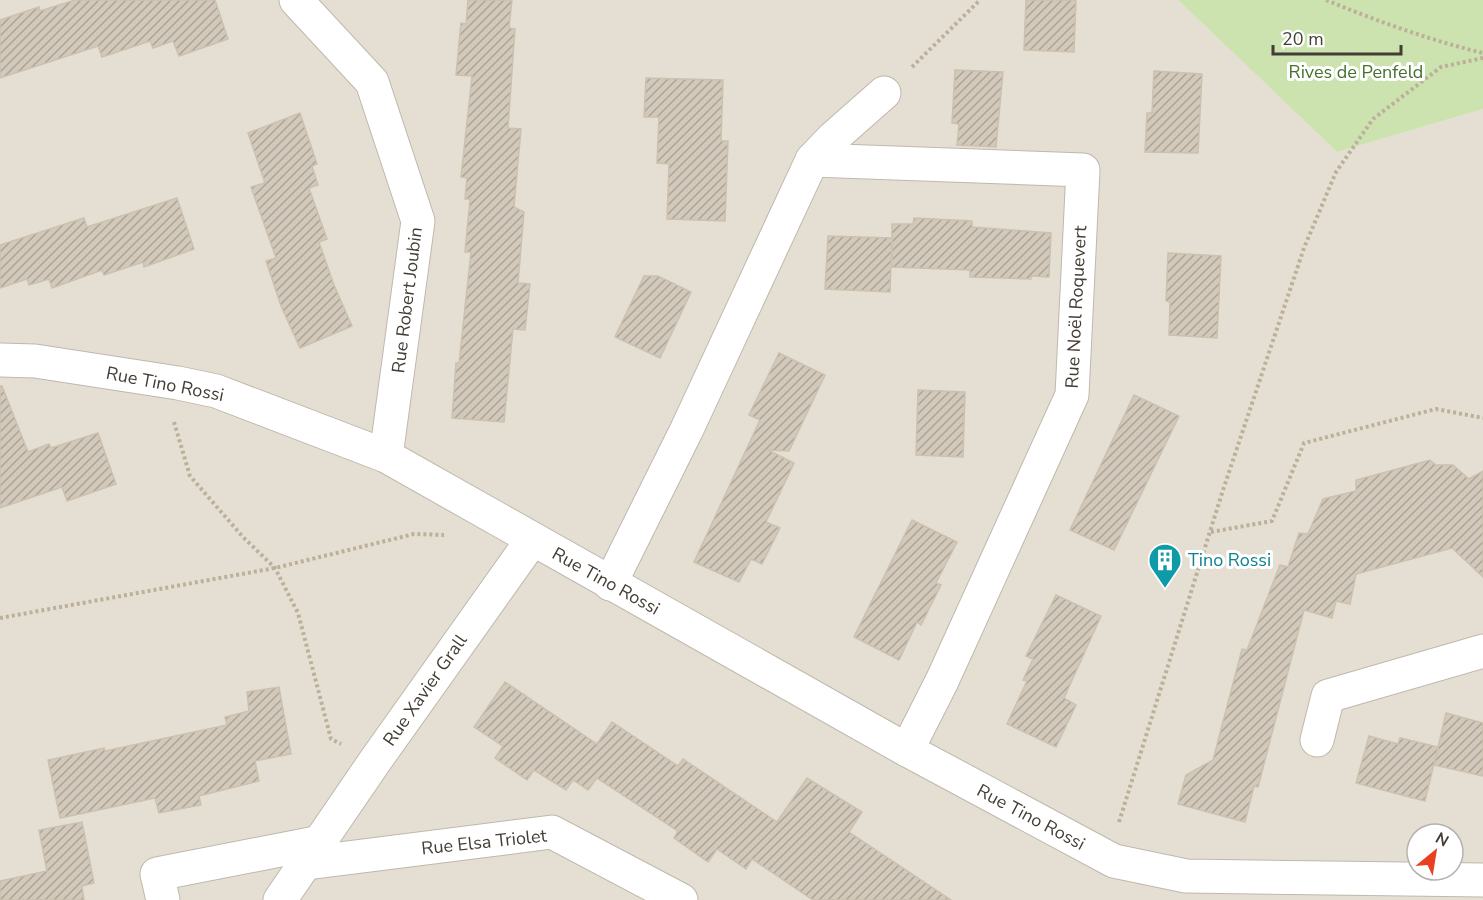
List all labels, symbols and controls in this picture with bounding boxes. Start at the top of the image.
scale bar [1273,18,1400,56]
text: 20 m [1282,27,1324,51]
park label: Rives de Penfeld [1289,60,1423,84]
street label: Rue Noël Roquevert [1060,224,1092,389]
street label: Rue Robert Joubin [386,226,428,374]
street label: Rue Tino Rossi [104,361,226,407]
street label: Rue Tino Rossi [548,542,664,620]
building icon: Tino Rossi [1147,542,1183,589]
place label: Tino Rossi [1188,548,1271,572]
street label: Rue Xavier Grall [378,629,473,751]
street label: Rue Tino Rossi [973,778,1089,856]
north arrow [1405,822,1465,882]
street label: Rue Elsa Triolet [420,823,549,861]
text: N [1431,827,1453,852]

